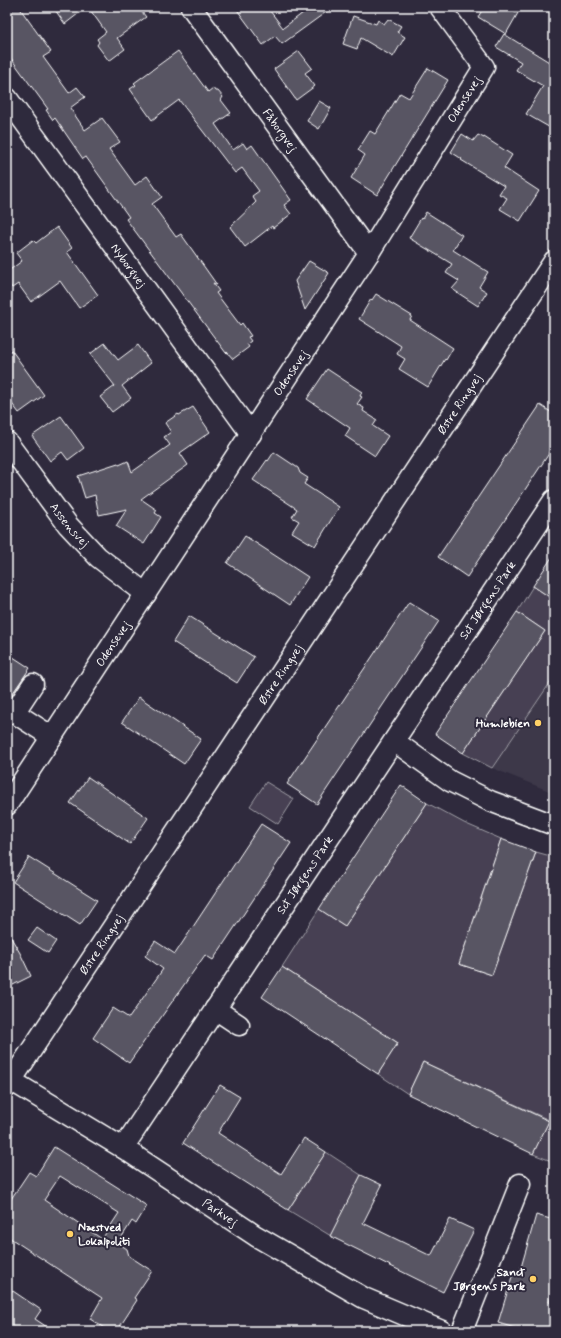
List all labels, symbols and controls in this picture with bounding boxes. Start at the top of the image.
street label: Odensevej [444,73,485,126]
street label: Fåborgvej [258,106,300,156]
street label: Nyborgvej [106,241,149,291]
street label: Odensevej [270,347,312,399]
street label: Østre Ringvej [434,371,486,438]
street label: Assensvej [45,500,92,551]
street label: Sct Jørgens Park [456,558,520,643]
street label: Odensevej [93,618,135,670]
street label: Østre Ringvej [255,642,307,708]
place label: Humlebien [476,716,530,732]
marker: Humlebien [533,718,543,728]
street label: Sct Jørgens Park [274,833,337,918]
street label: Østre Ringvej [76,912,128,978]
street label: Parkvej [199,1196,241,1231]
place label: Næstved Lokalpoliti [78,1220,130,1250]
marker: Næstved Lokalpoliti [65,1229,75,1239]
place label: Sanct Jørgens Park [453,1265,525,1296]
marker: Sanct Jørgens Park [528,1274,538,1284]

